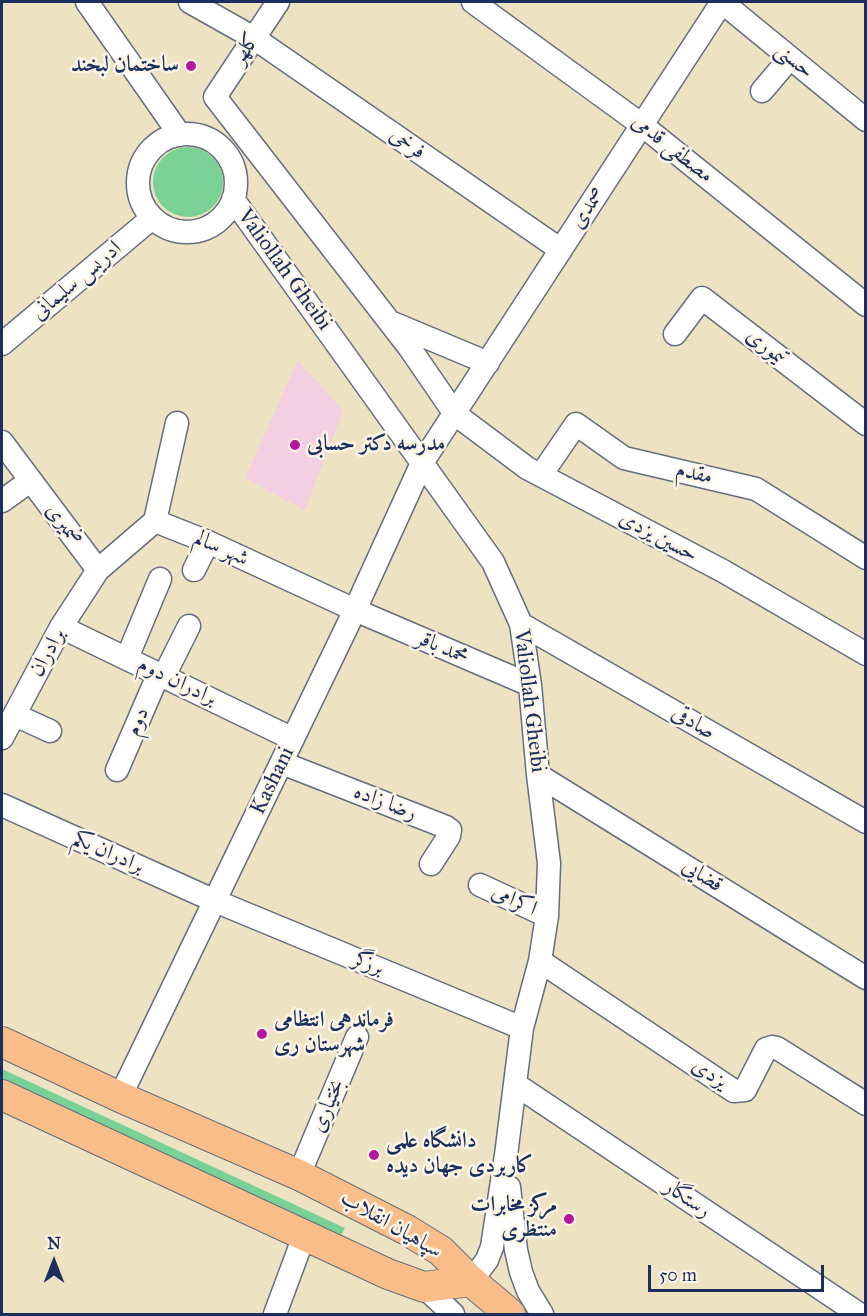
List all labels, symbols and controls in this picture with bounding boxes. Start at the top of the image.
street label: کلهر [226,28,266,70]
street label: حسنی [769,37,819,85]
place label: ساختمان لبخند [71,53,179,79]
marker: ساختمان لبخند [184,59,198,73]
street label: مصطفی قدمی [626,109,718,189]
street label: فرخی [384,122,430,166]
street label: صمدی [565,182,611,234]
street label: Valiollah Gheibi [231,204,337,336]
street label: ادریس سلیمانی [27,236,127,326]
street label: تیموری [740,323,792,371]
place label: مدرسه دکتر حسابی [307,432,445,458]
marker: مدرسه دکتر حسابی [288,438,302,452]
street label: مقدم [673,457,715,491]
street label: ضمیری [39,498,89,552]
street label: حسین یزدی [614,505,702,569]
street label: شهر سالم [190,525,252,573]
street label: برادران [24,624,72,682]
street label: محمد باقر [412,625,472,671]
street label: Valiollah Gheibi [507,628,551,774]
street label: برادران دوم [133,652,221,712]
street label: صادقی [666,700,720,746]
street label: دوم [120,704,156,740]
street label: Kashani [245,743,301,819]
street label: رضا زاده [350,779,420,827]
street label: برادران یکم [68,826,148,880]
street label: قضایی [677,853,727,899]
street label: اکرامی [487,879,541,923]
street label: برزگر [349,946,387,982]
place label: فرماندهی انتظامی شهرستان ری [274,1008,394,1060]
marker: فرماندهی انتظامی شهرستان ری [255,1027,269,1041]
street label: یزدی [686,1053,732,1095]
street label: بختیاری [305,1075,351,1137]
place label: دانشگاه علمی کاربردی جهان دیده [386,1129,533,1180]
marker: دانشگاه علمی کاربردی جهان دیده [367,1148,381,1162]
street label: رستگار [658,1174,716,1224]
street label: سپاهیان انقلاب [335,1185,447,1265]
place label: مرکز مخابرات منتظری [470,1193,557,1244]
marker: مرکز مخابرات منتظری [562,1212,576,1226]
north arrow [24,1232,84,1292]
text: N [47,1234,61,1253]
scale bar [651,1253,826,1291]
text: 50 m [659,1264,697,1286]

